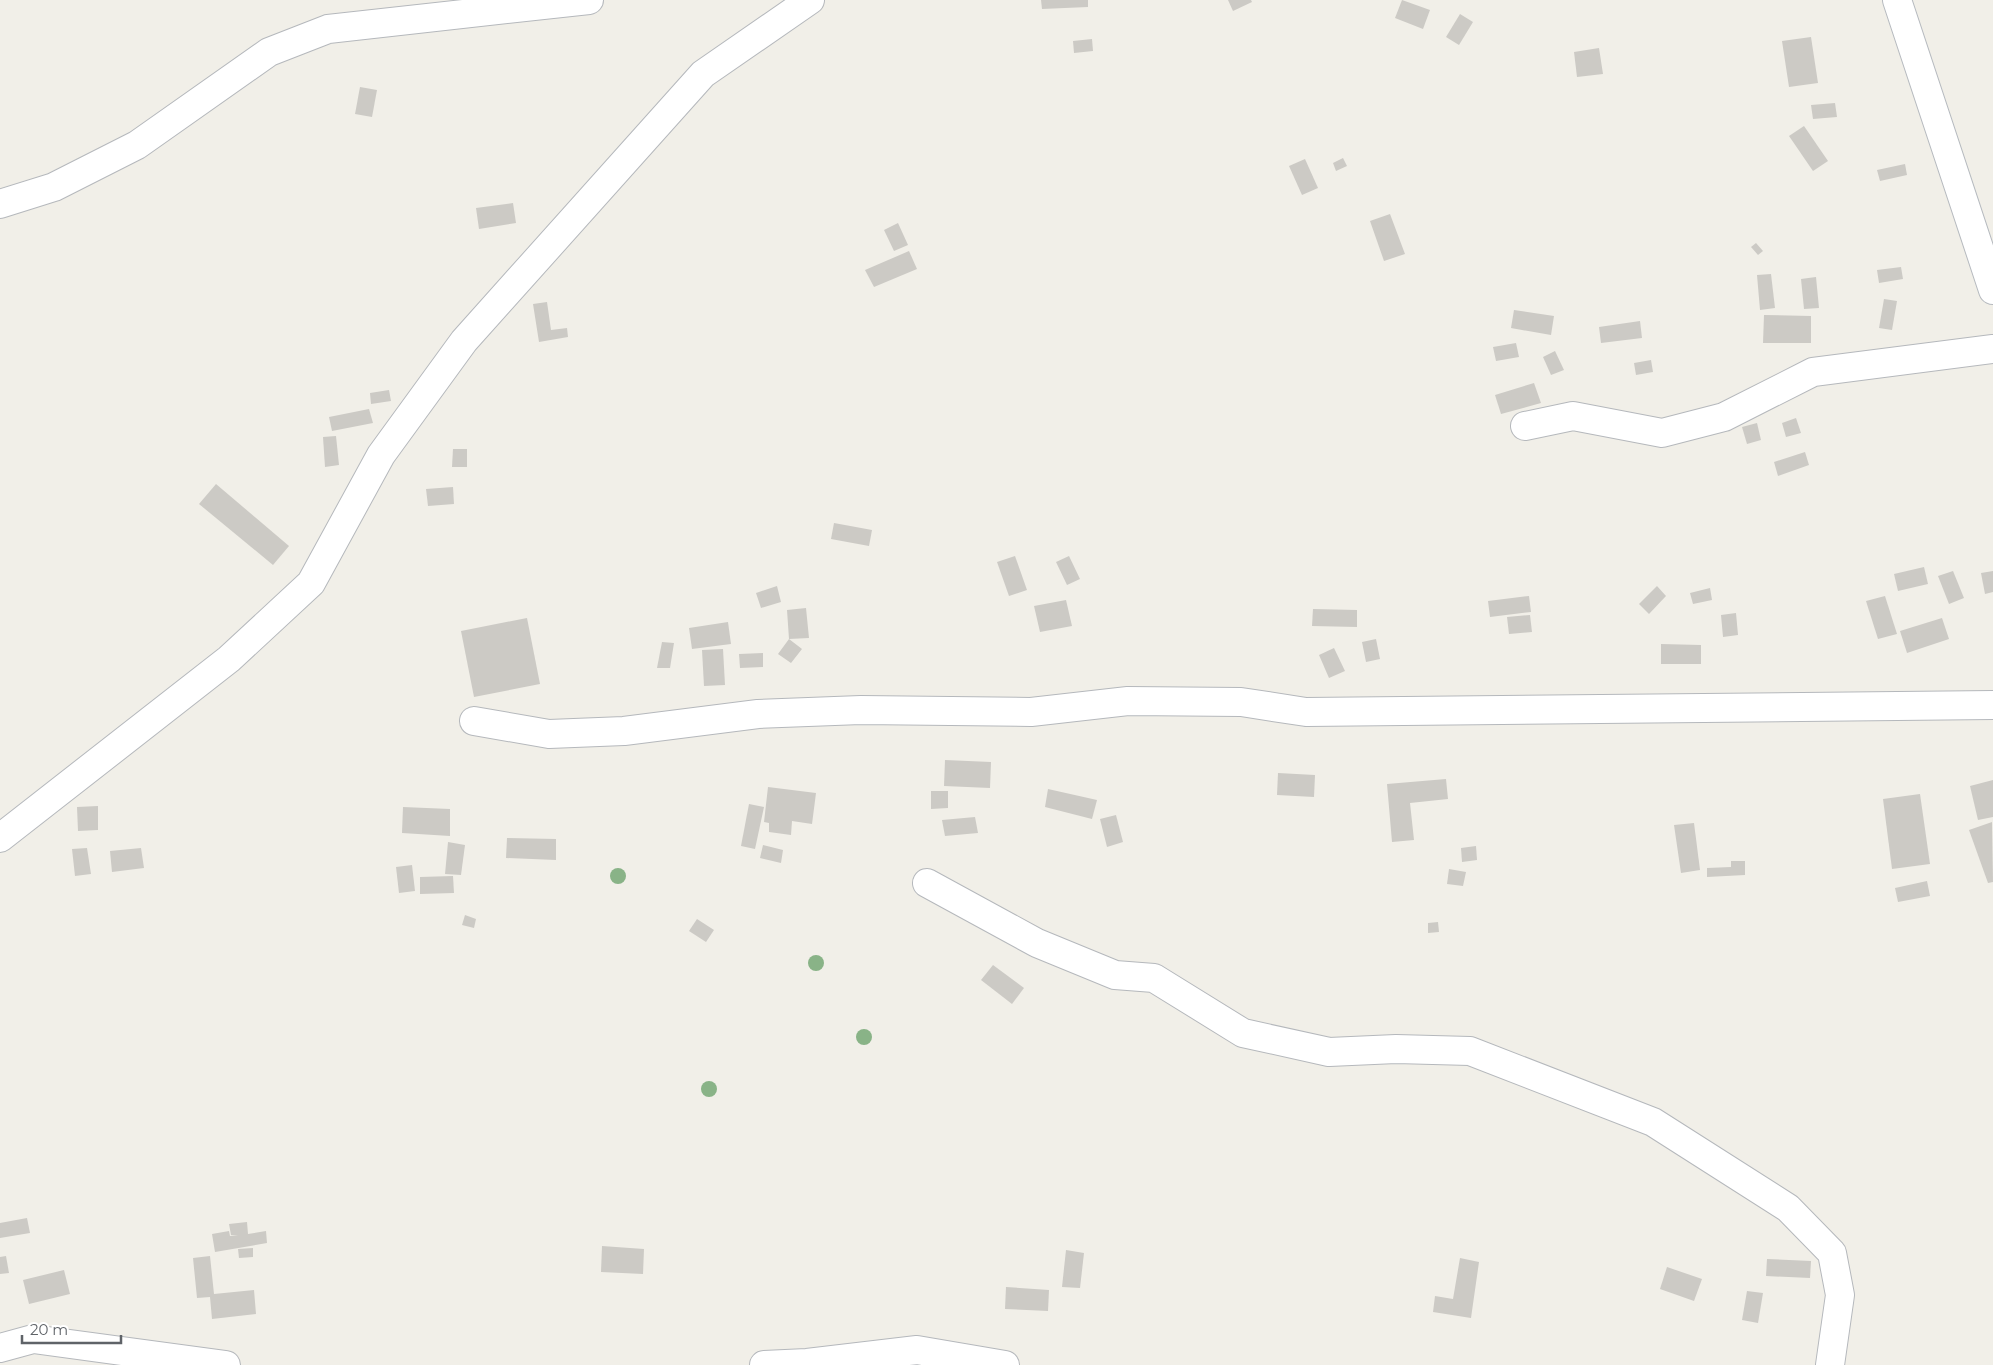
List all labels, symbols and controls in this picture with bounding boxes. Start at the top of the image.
scale bar [22,1312,121,1344]
text: 20 m [30,1320,68,1339]

